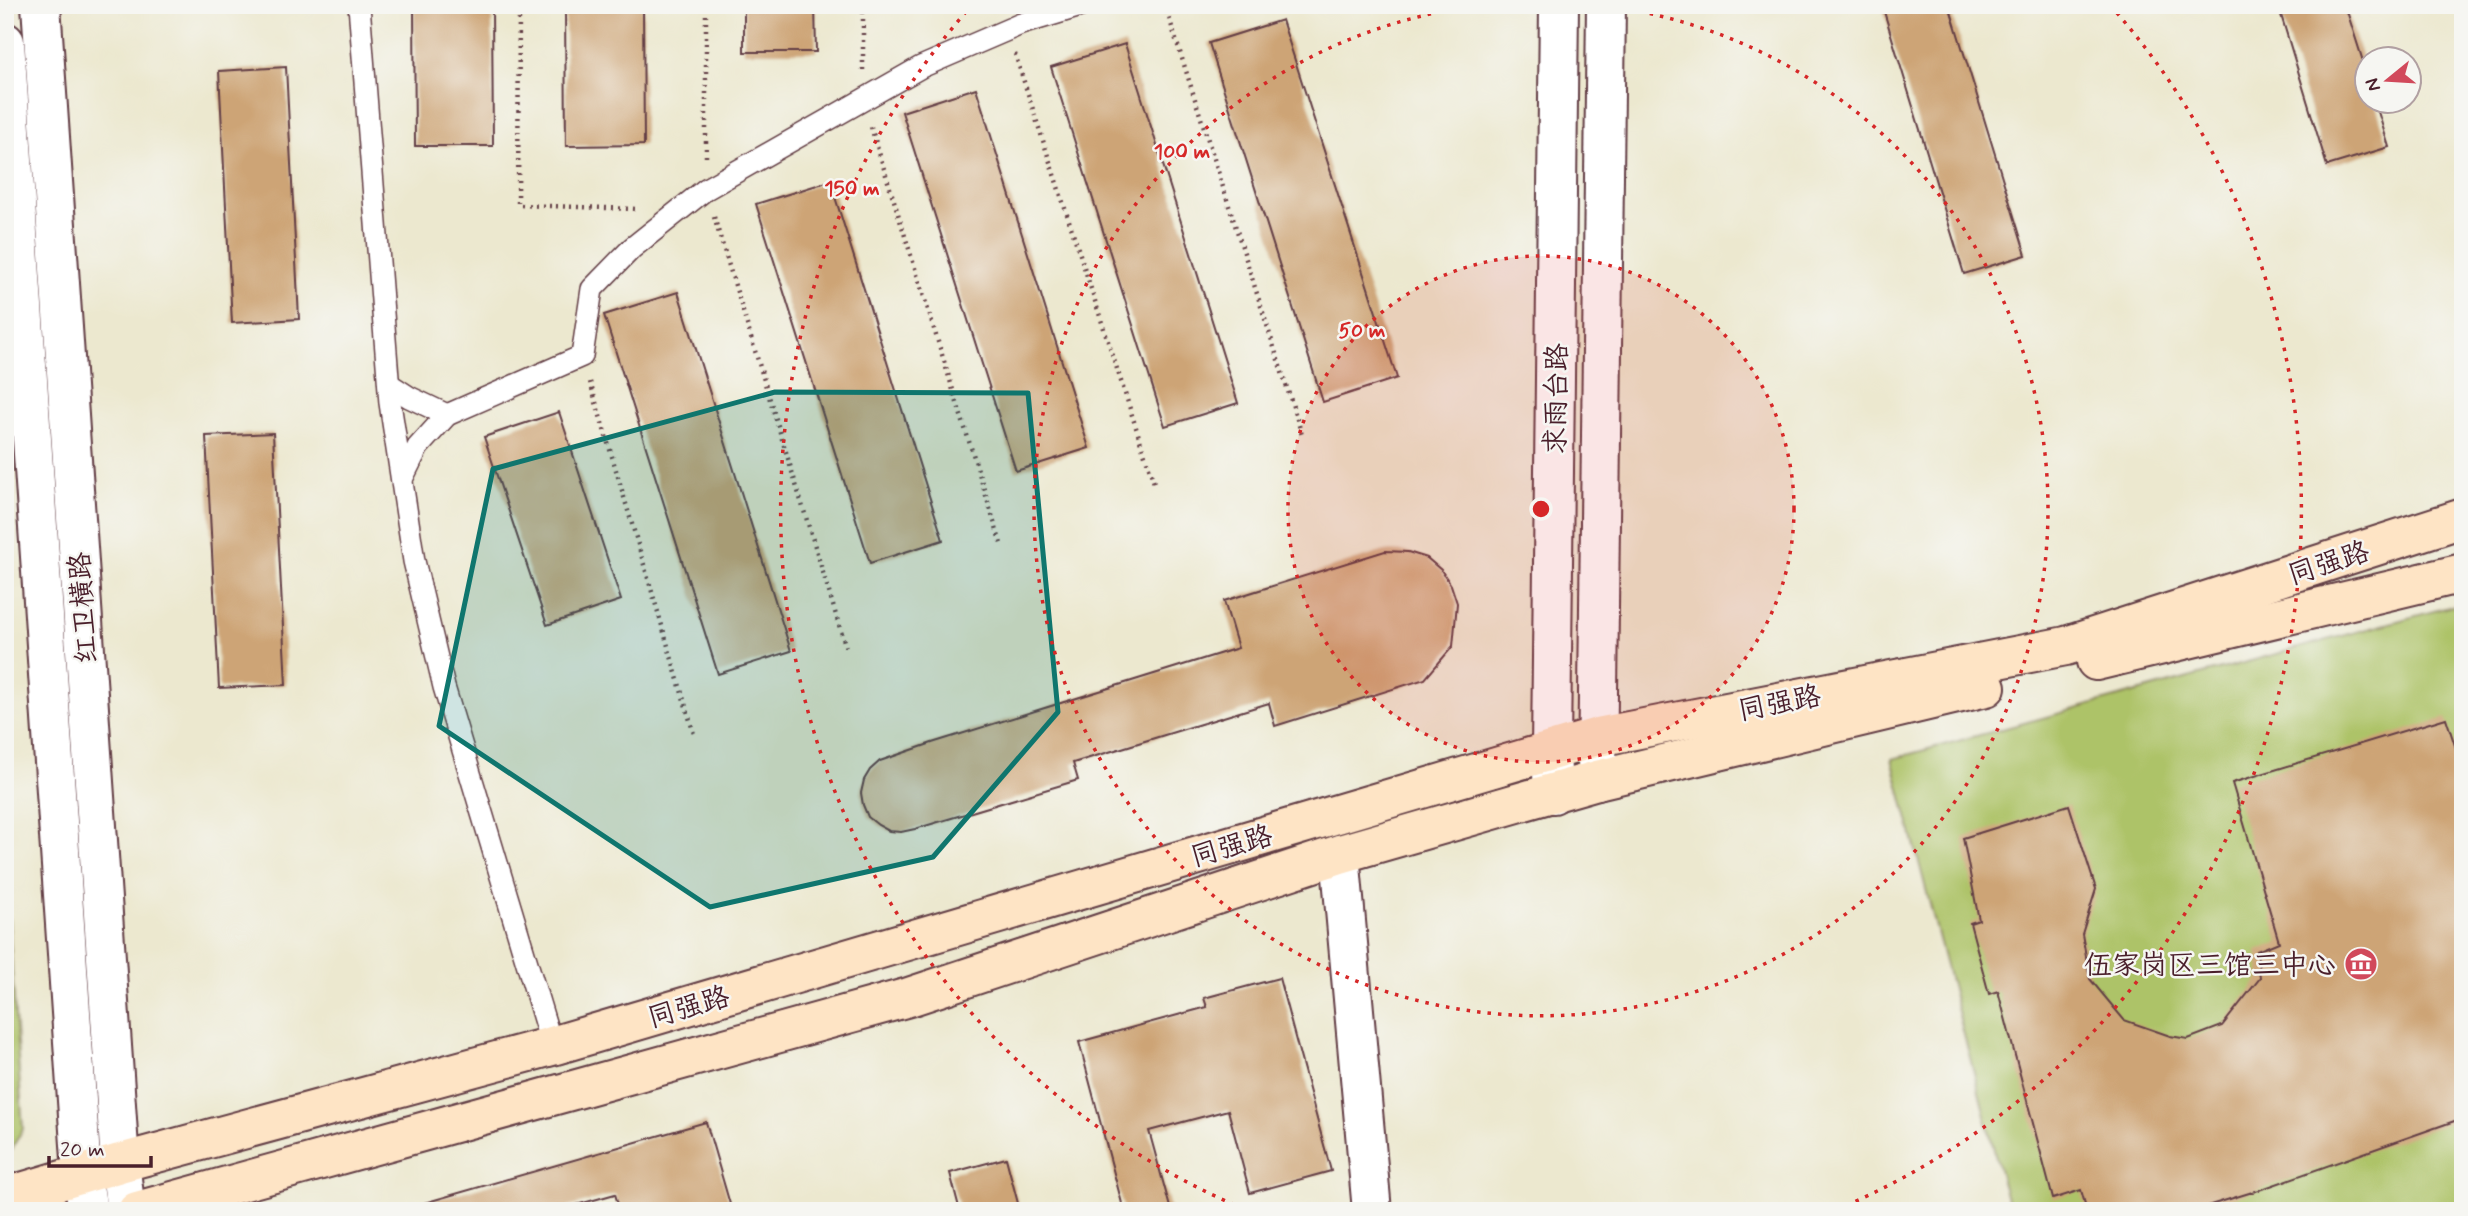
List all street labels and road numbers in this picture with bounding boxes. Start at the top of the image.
street label: 求雨台路 [1538,343,1577,455]
street label: 同强路 [2283,534,2374,595]
street label: 红卫横路 [62,551,107,665]
street label: 同强路 [1735,678,1824,731]
street label: 同强路 [1186,818,1277,877]
street label: 同强路 [643,979,734,1038]

